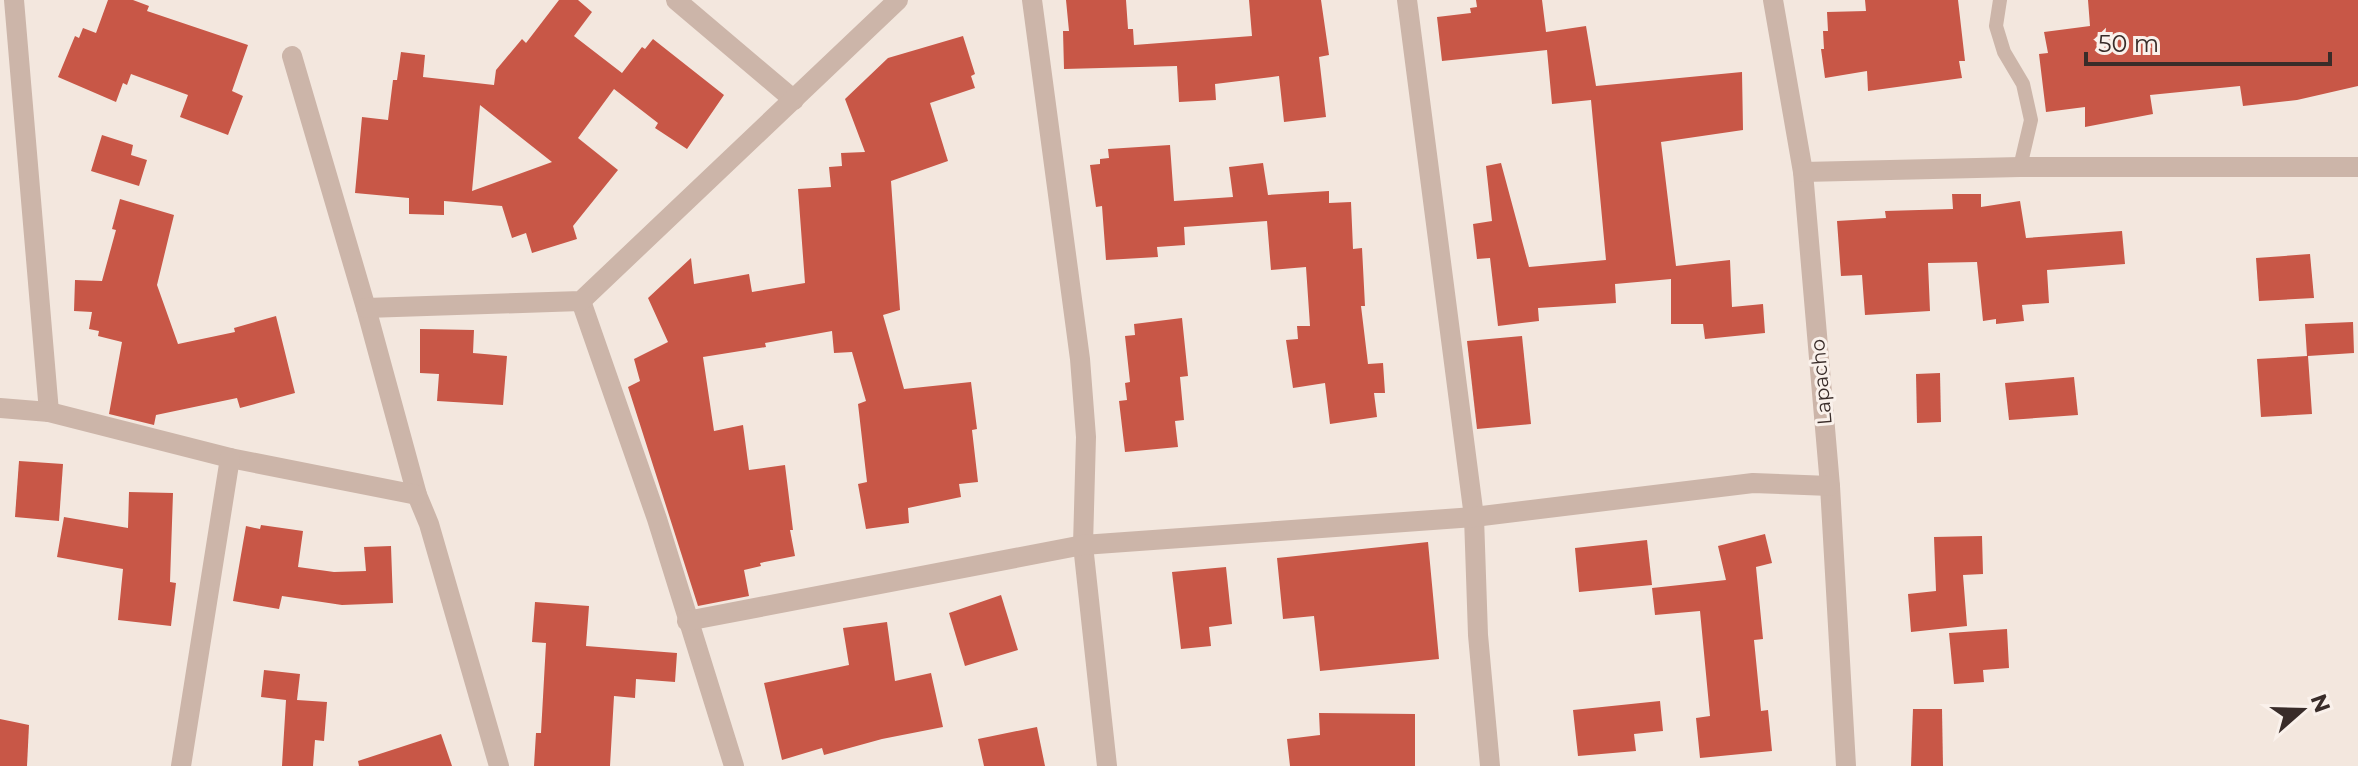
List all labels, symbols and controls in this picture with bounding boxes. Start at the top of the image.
scale bar [2086,16,2330,66]
text: 50 m [2098,29,2159,58]
street label: Lapacho [1805,338,1837,426]
north arrow [2262,670,2342,750]
text: N [2305,690,2336,716]

